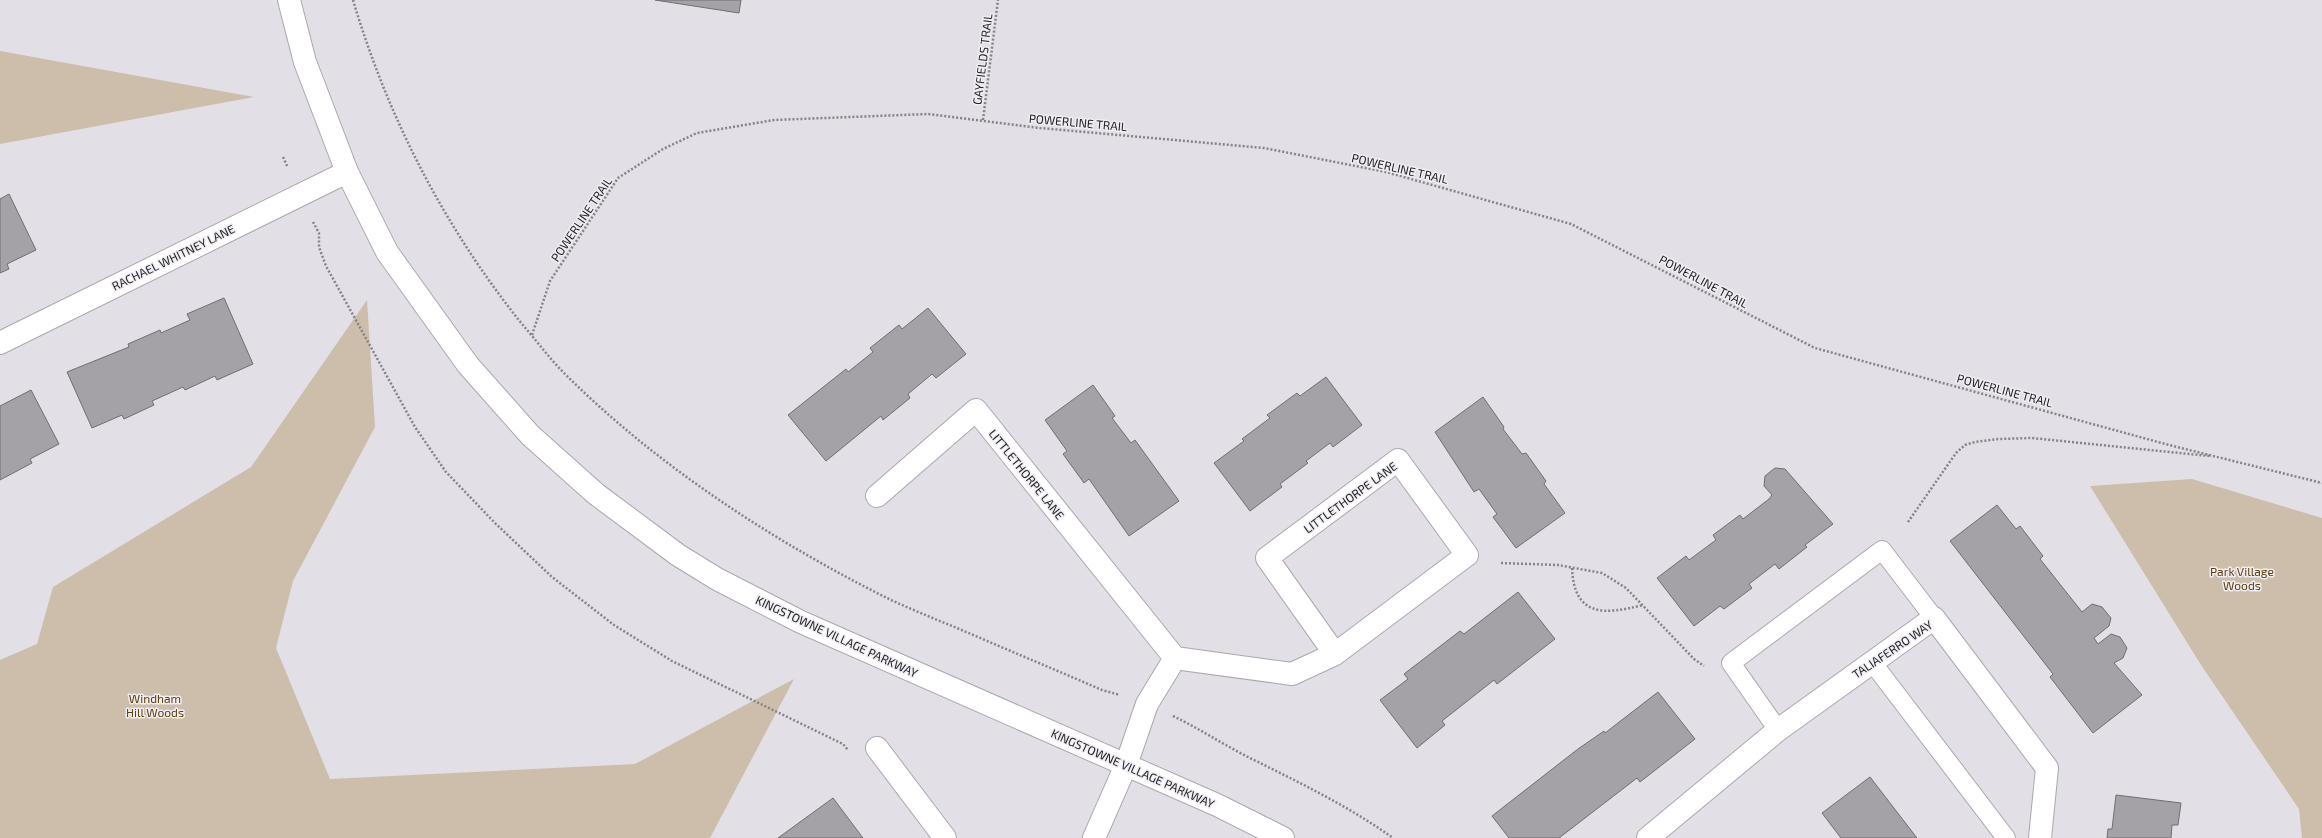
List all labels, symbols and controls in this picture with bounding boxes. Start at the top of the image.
street label: GAYFIELDS TRAIL [969,13,995,105]
street label: POWERLINE TRAIL [1028,111,1128,133]
street label: POWERLINE TRAIL [1350,150,1450,186]
street label: POWERLINE TRAIL [548,174,614,264]
street label: RACHAEL WHITNEY LANE [109,221,237,293]
street label: POWERLINE TRAIL [1657,252,1751,310]
street label: POWERLINE TRAIL [1956,370,2054,410]
street label: LITTLETHORPE LANE [986,426,1068,522]
street label: LITTLETHORPE LANE [1301,458,1400,536]
park label: Park Village Woods [2210,564,2274,592]
street label: KINGSTOWNE VILLAGE PARKWAY [754,592,920,680]
street label: TALIAFERRO WAY [1849,617,1935,681]
park label: Windham Hill Woods [126,691,184,719]
street label: KINGSTOWNE VILLAGE PARKWAY [1049,726,1217,811]

